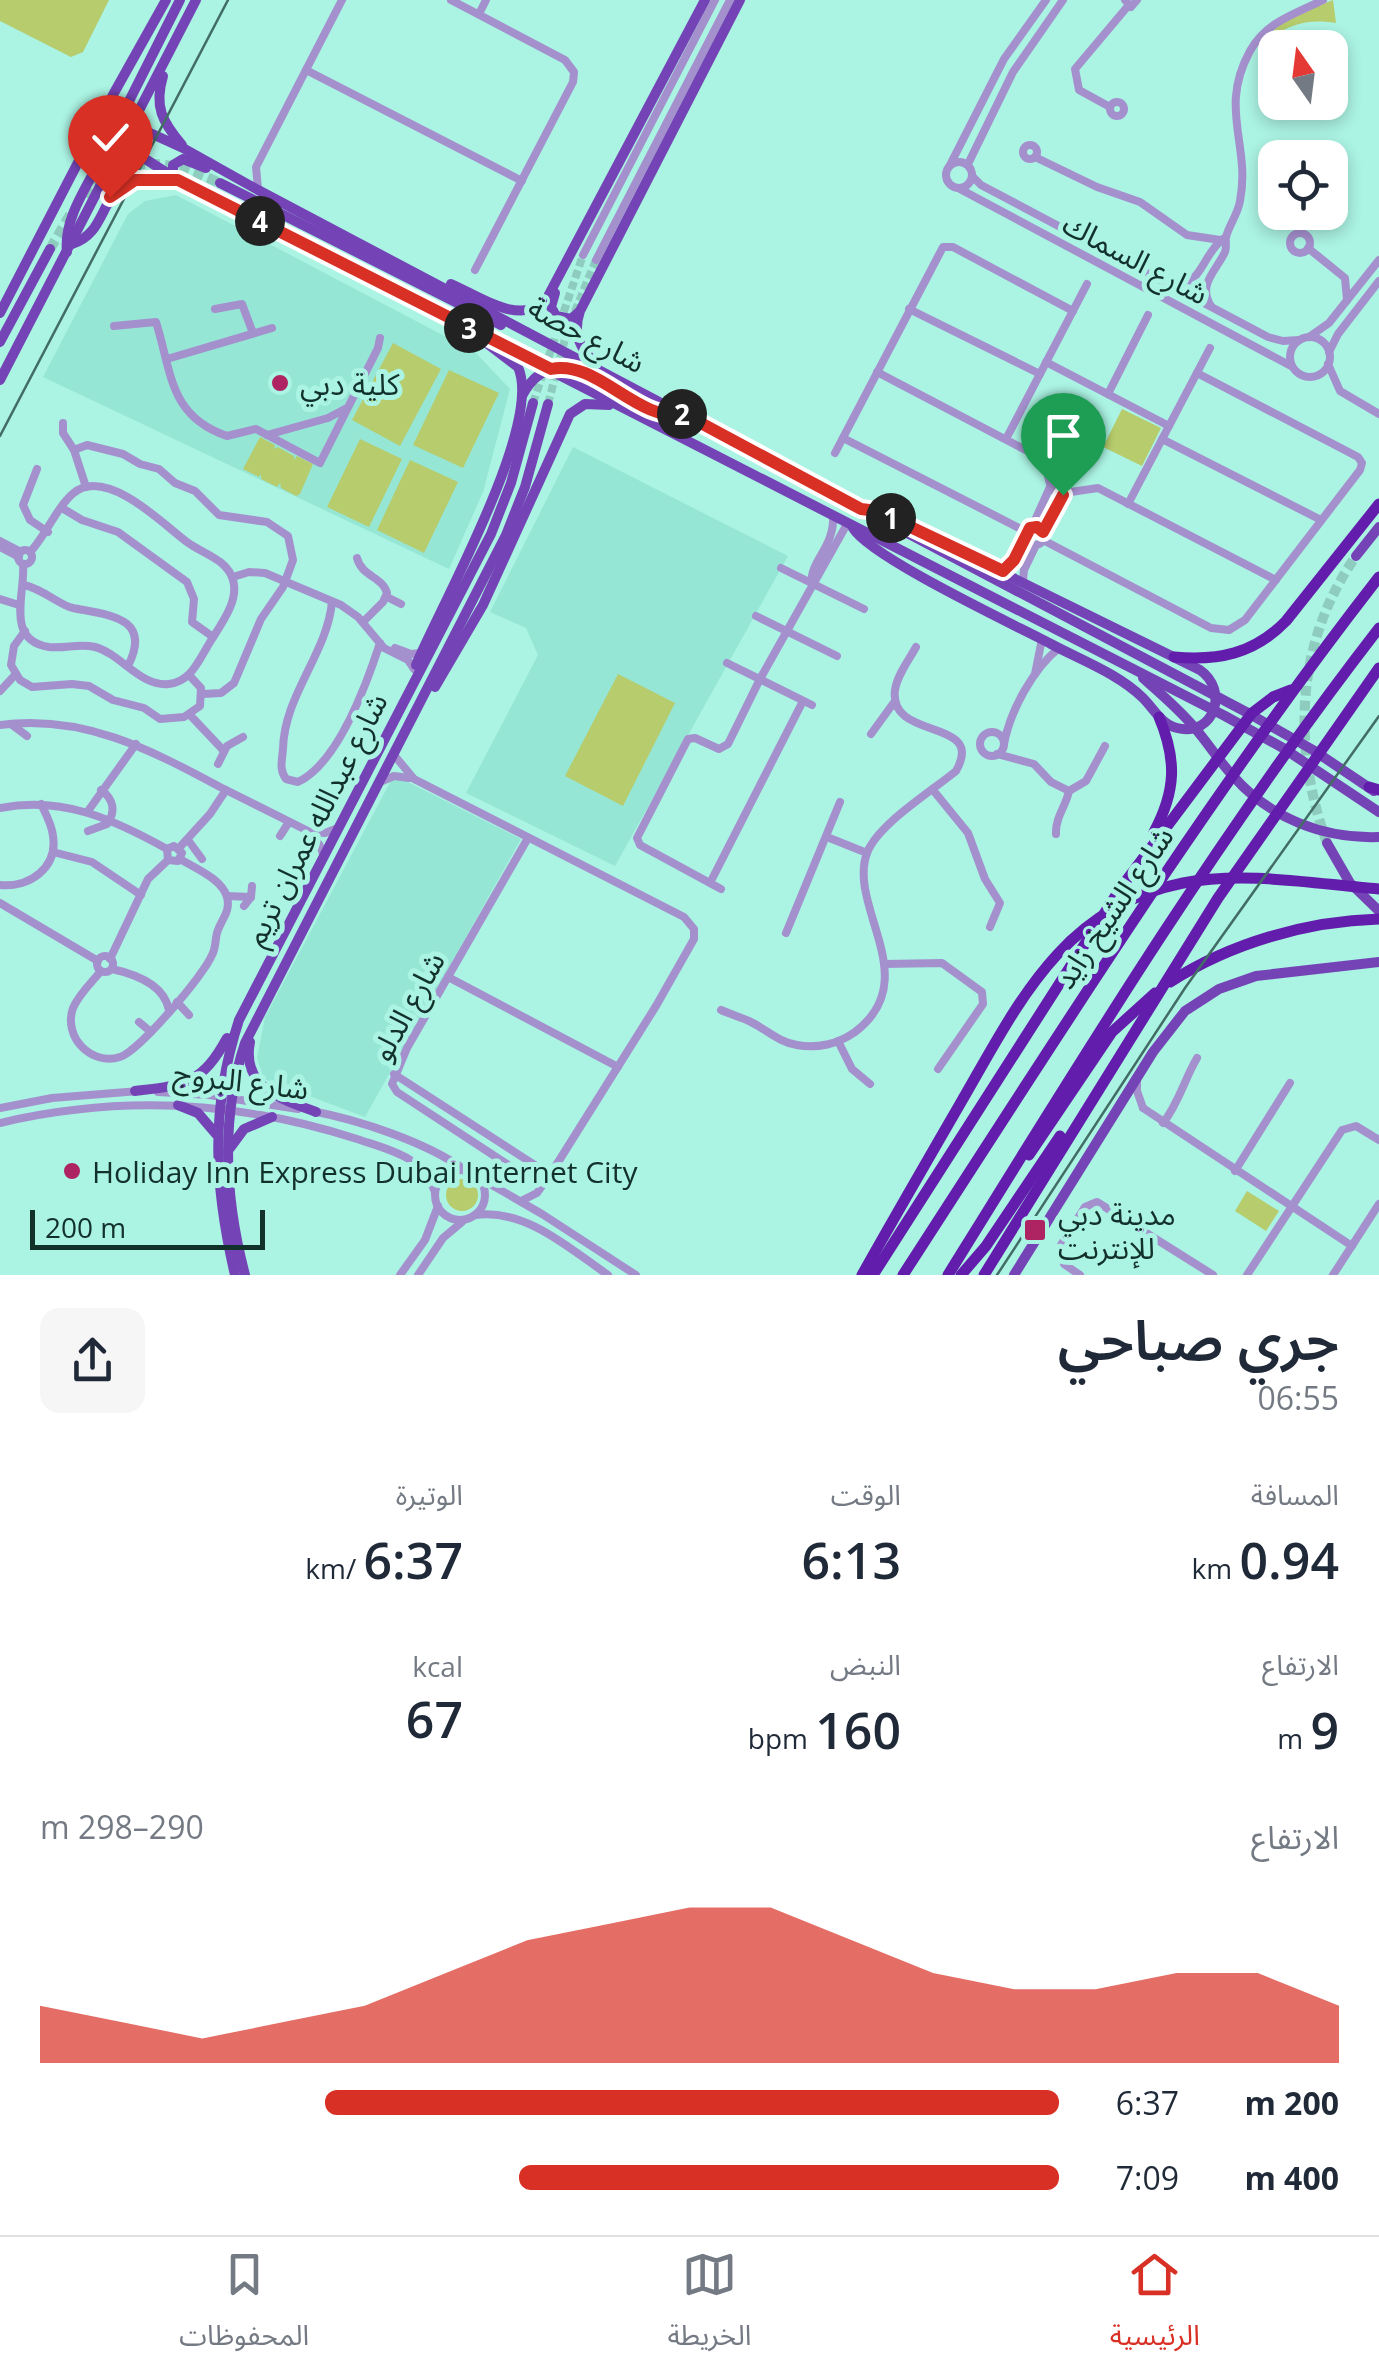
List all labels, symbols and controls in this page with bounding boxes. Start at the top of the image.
north arrow [1258,30,1348,120]
map controls [1258,30,1348,230]
pin [68,95,153,198]
icon: check [83,110,138,165]
button: locate [1258,140,1348,230]
pin: 4 [235,196,285,246]
text: 4 [252,202,268,240]
street label: شارع السماك [1055,203,1216,316]
street label: شارع حصة [520,286,653,385]
pin: 3 [444,303,494,353]
text: 3 [461,309,477,347]
place label: كلية دبي [300,363,400,407]
marker: كلية دبي [269,372,291,394]
pin: 2 [657,389,707,439]
pin [1021,393,1106,496]
text: 2 [674,395,690,433]
icon: arrive [1036,408,1091,463]
pin: 1 [866,493,916,543]
text: 1 [883,499,899,537]
street label: شارع عبدالله عمران تريم [233,686,400,954]
street label: شارع الشيخ زايد [1044,818,1185,998]
street label: شارع الدلو [360,944,456,1069]
street label: شارع البروج [171,1051,311,1112]
place label: Holiday Inn Express Dubai Internet City [92,1151,638,1192]
marker: Holiday Inn Express Dubai Internet City [61,1160,83,1182]
place label: مدينة دبي للإنترنت [1058,1193,1176,1269]
scale bar [30,1205,265,1250]
text: 200 m [45,1208,126,1246]
marker: مدينة دبي للإنترنت [1022,1217,1048,1243]
text: جري صباحي [1058,1301,1339,1376]
button: share [40,1308,145,1413]
text: 06:55 [1257,1376,1339,1419]
text: الوتيرة [396,1475,463,1513]
text: الوقت [831,1475,901,1513]
text: المسافة [1251,1475,1339,1513]
text: 6:37 [364,1526,463,1594]
text: 6:13 [802,1526,901,1594]
text: 0.94 [1240,1526,1339,1594]
text: /km [305,1549,364,1587]
text: km [1192,1549,1240,1587]
text: النبض [830,1645,901,1683]
text: الارتفاع [1262,1645,1339,1683]
text: kcal [412,1647,463,1685]
text: 67 [406,1685,463,1753]
text: 160 [815,1696,901,1764]
text: 9 [1310,1696,1339,1764]
text: bpm [748,1719,815,1757]
text: m [1277,1719,1310,1757]
text: 290–298 m [40,1805,204,1848]
text: الارتفاع [1251,1815,1339,1858]
text: 6:37 [1116,2081,1179,2124]
text: 200 m [1244,2081,1339,2124]
text: 7:09 [1116,2156,1179,2199]
text: 400 m [1244,2156,1339,2199]
tab: المحفوظات [179,2247,309,2366]
tab: الخريطة [668,2247,751,2366]
tab: الرئيسية [1110,2247,1200,2366]

